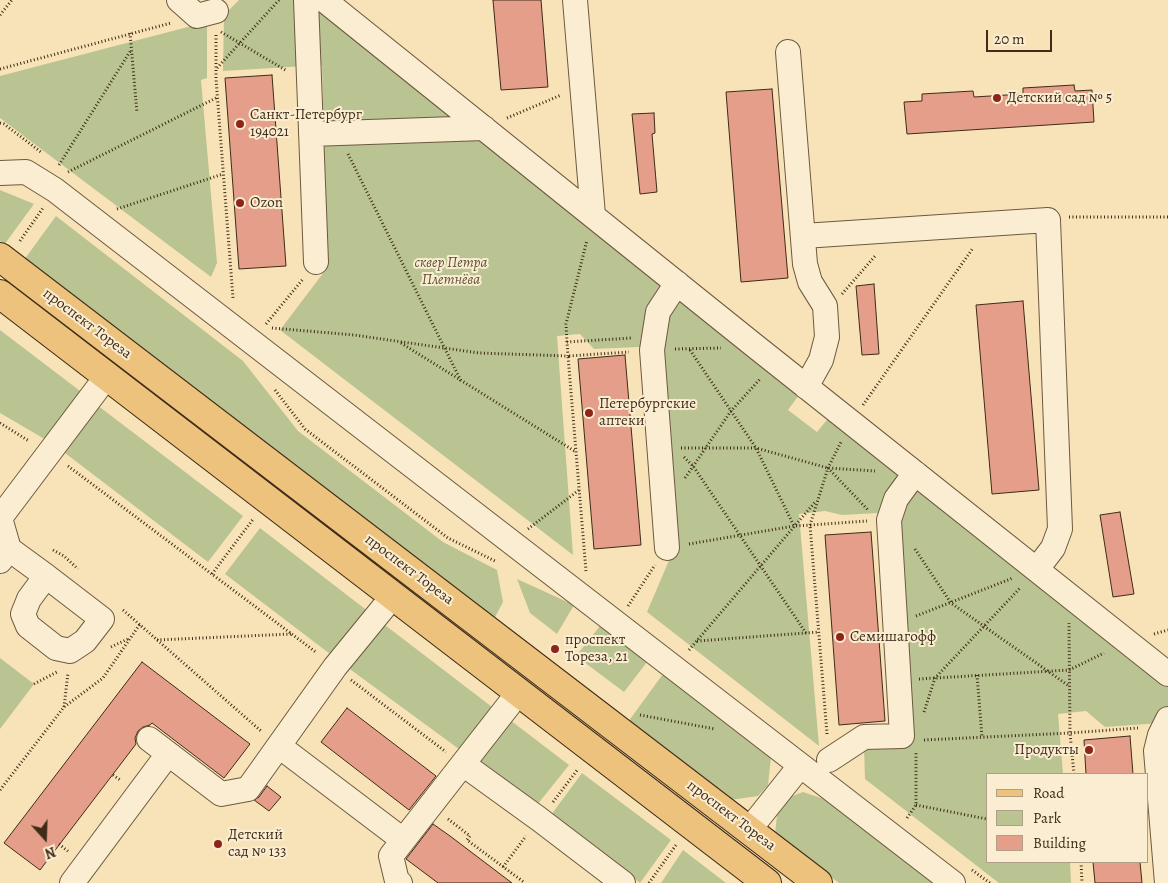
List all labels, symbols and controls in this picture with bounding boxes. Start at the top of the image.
scale bar [988,20,1054,52]
text: 20 m [994,29,1025,49]
place label: Детский сад № 5 [1007,89,1112,107]
marker: Детский сад № 5 [991,92,1003,104]
place label: Санкт-Петербург 194021 [250,106,362,141]
marker: Санкт-Петербург 194021 [234,118,246,130]
place label: Ozon [250,194,283,212]
marker: Ozon [234,197,246,209]
park label: сквер Петра Плетнёва [414,254,488,289]
street label: проспект Тореза [39,285,135,363]
place label: Петербургские аптеки [599,395,696,430]
marker: Петербургские аптеки [583,407,595,419]
street label: проспект Тореза [361,531,457,609]
place label: Семишагофф [850,628,936,646]
place label: проспект Тореза, 21 [565,631,628,666]
marker: Семишагофф [834,631,846,643]
marker: проспект Тореза, 21 [549,643,561,655]
place label: Продукты [1014,741,1079,759]
marker: Продукты [1083,744,1095,756]
legend [986,773,1148,863]
street label: проспект Тореза [683,777,779,855]
text: Road [1033,783,1064,803]
text: Park [1033,808,1061,828]
north arrow [20,813,70,863]
place label: Детский сад № 133 [228,826,286,861]
text: Building [1033,833,1086,853]
marker: Детский сад № 133 [212,838,224,850]
text: N [42,842,58,863]

